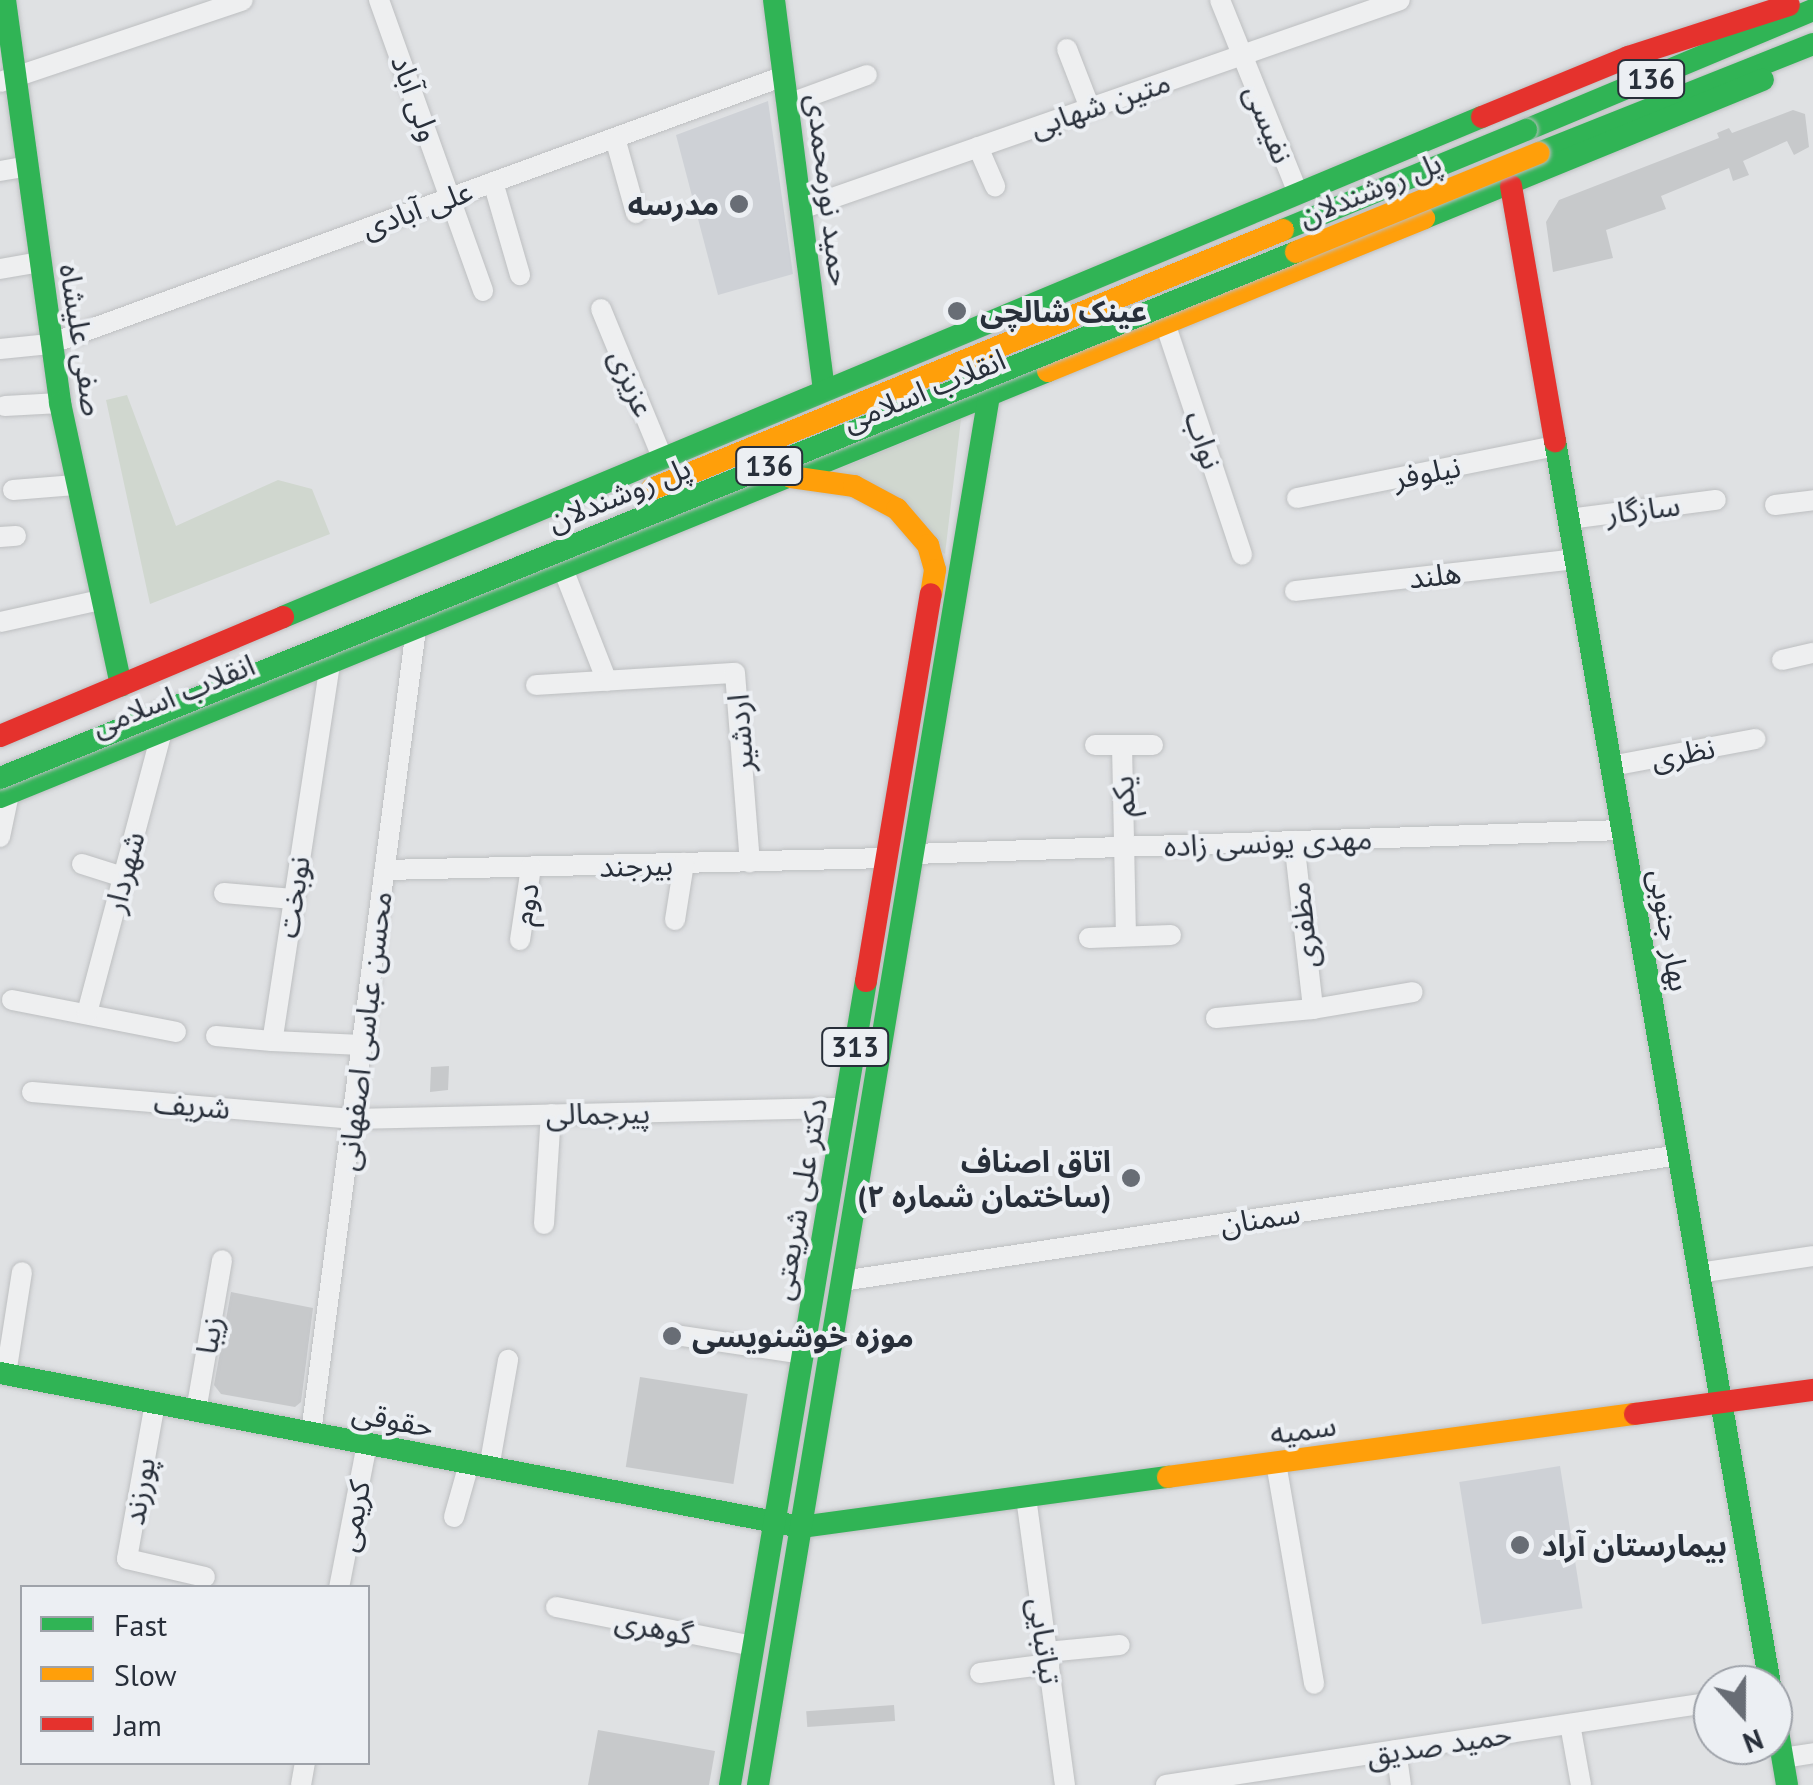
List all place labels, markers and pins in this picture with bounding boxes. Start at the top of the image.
place label: مدرسه [628,186,719,222]
marker: مدرسه [728,193,750,215]
place label: عينک شالچی [980,293,1147,329]
marker: عينک شالچی [944,298,970,324]
place label: اتاق اصناف (ساختمان شماره ۲) [857,1143,1111,1214]
marker: اتاق اصناف (ساختمان شماره ۲) [1120,1167,1142,1189]
place label: موزه خوشنویسی [692,1318,914,1354]
marker: موزه خوشنویسی [661,1325,683,1347]
place label: بیمارستان آراد [1542,1527,1727,1563]
marker: بیمارستان آراد [1507,1532,1533,1558]

